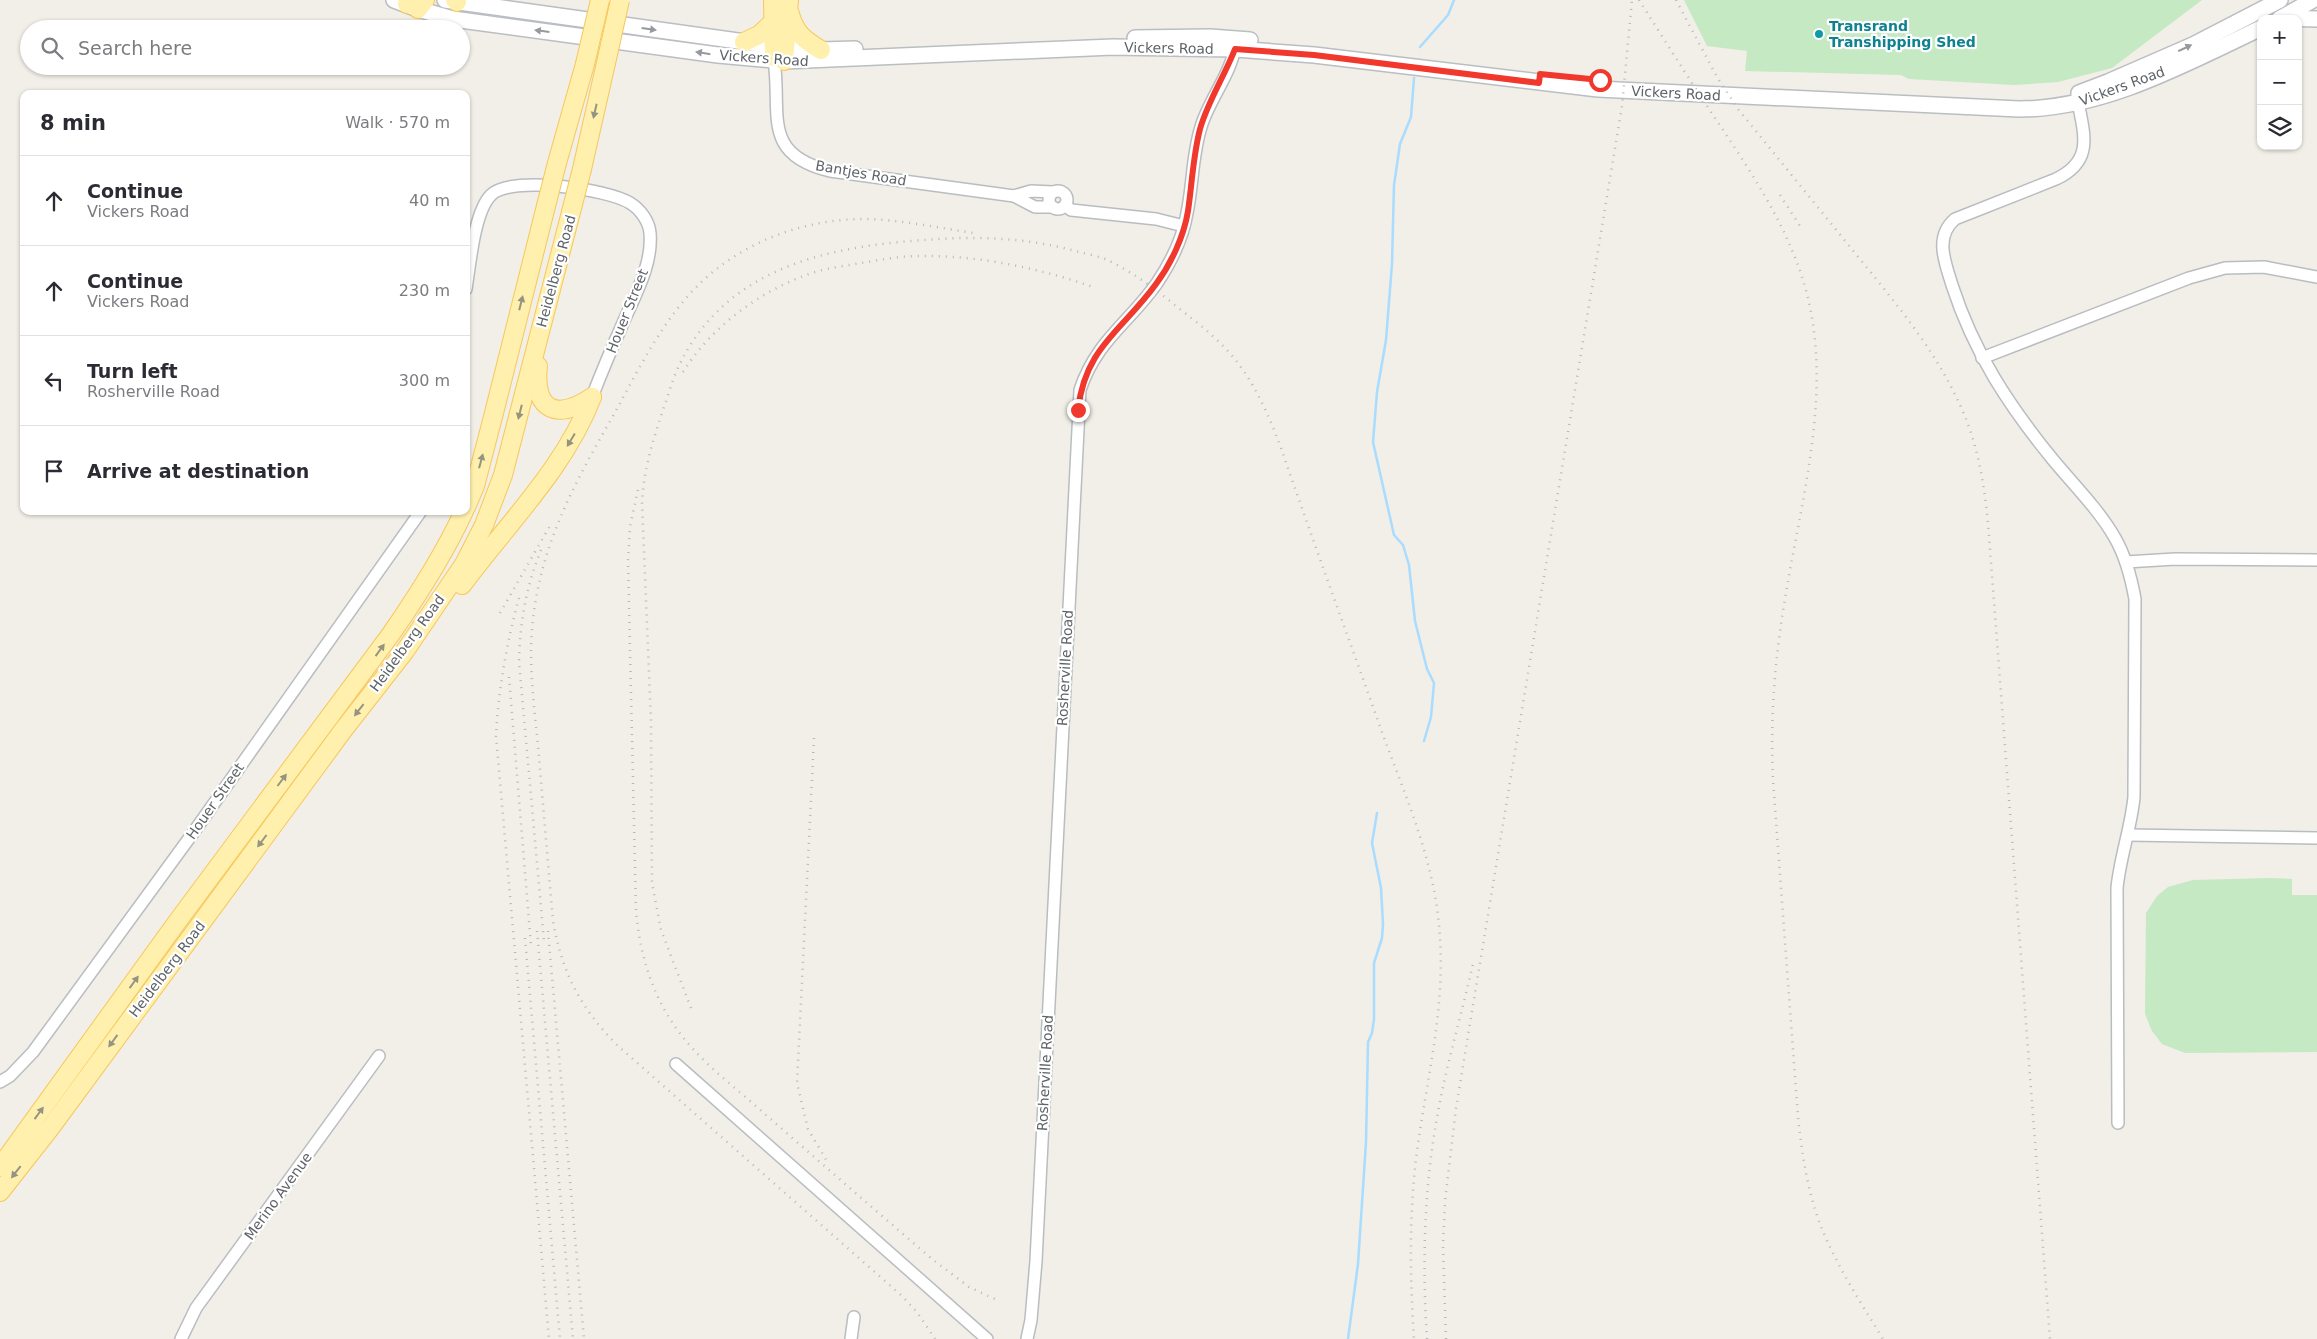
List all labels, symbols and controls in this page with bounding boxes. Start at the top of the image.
map controls [2257,15,2302,150]
button: + [2257,15,2302,60]
place label: Transrand Transhipping Shed [1829,18,1976,50]
search box [20,20,470,75]
one-way arrow [534,26,550,34]
one-way arrow [641,26,657,34]
marker: Transrand Transhipping Shed [1813,28,1825,40]
icon: search [38,34,66,62]
text: Search here [78,37,192,59]
street label: Vickers Road [1124,39,1214,57]
one-way arrow [2178,44,2192,52]
street label: Vickers Road [719,47,809,69]
one-way arrow [695,48,711,56]
button: − [2257,60,2302,105]
street label: Vickers Road [2077,63,2167,109]
route start [1589,69,1612,92]
street label: Vickers Road [1631,83,1721,103]
one-way arrow [591,104,599,119]
button: layers [2257,105,2302,150]
text: 8 min [40,111,106,135]
text: Walk · 570 m [345,113,450,132]
street label: Bantjes Road [814,157,908,189]
text: Continue [87,180,183,202]
icon: ahead [40,187,68,215]
text: 40 m [409,191,450,210]
text: Vickers Road [87,202,190,221]
street label: Heidelberg Road [533,213,579,329]
street label: Houer Street [603,266,651,355]
text: Continue [87,270,183,292]
icon: ahead [40,277,68,305]
text: 230 m [399,281,450,300]
text: Vickers Road [87,292,190,311]
one-way arrow [517,296,525,311]
text: Turn left [87,360,178,382]
icon: left [40,367,68,395]
text: 300 m [399,371,450,390]
text: Rosherville Road [87,382,220,401]
route end [1067,399,1090,422]
one-way arrow [516,404,524,419]
one-way arrow [567,434,576,447]
one-way arrow [478,453,486,468]
icon: arrive [40,457,68,485]
text: Arrive at destination [87,460,309,482]
street label: Heidelberg Road [366,591,448,695]
street label: Rosherville Road [1054,609,1076,727]
one-way arrow [374,644,385,657]
one-way arrow [353,703,364,716]
street label: Houer Street [183,759,247,842]
one-way arrow [277,774,288,787]
one-way arrow [257,834,267,848]
street label: Heidelberg Road [126,918,208,1020]
one-way arrow [129,975,139,988]
street label: Rosherville Road [1034,1014,1056,1132]
one-way arrow [108,1034,118,1048]
one-way arrow [34,1106,44,1120]
street label: Merino Avenue [241,1149,315,1243]
one-way arrow [11,1165,22,1178]

